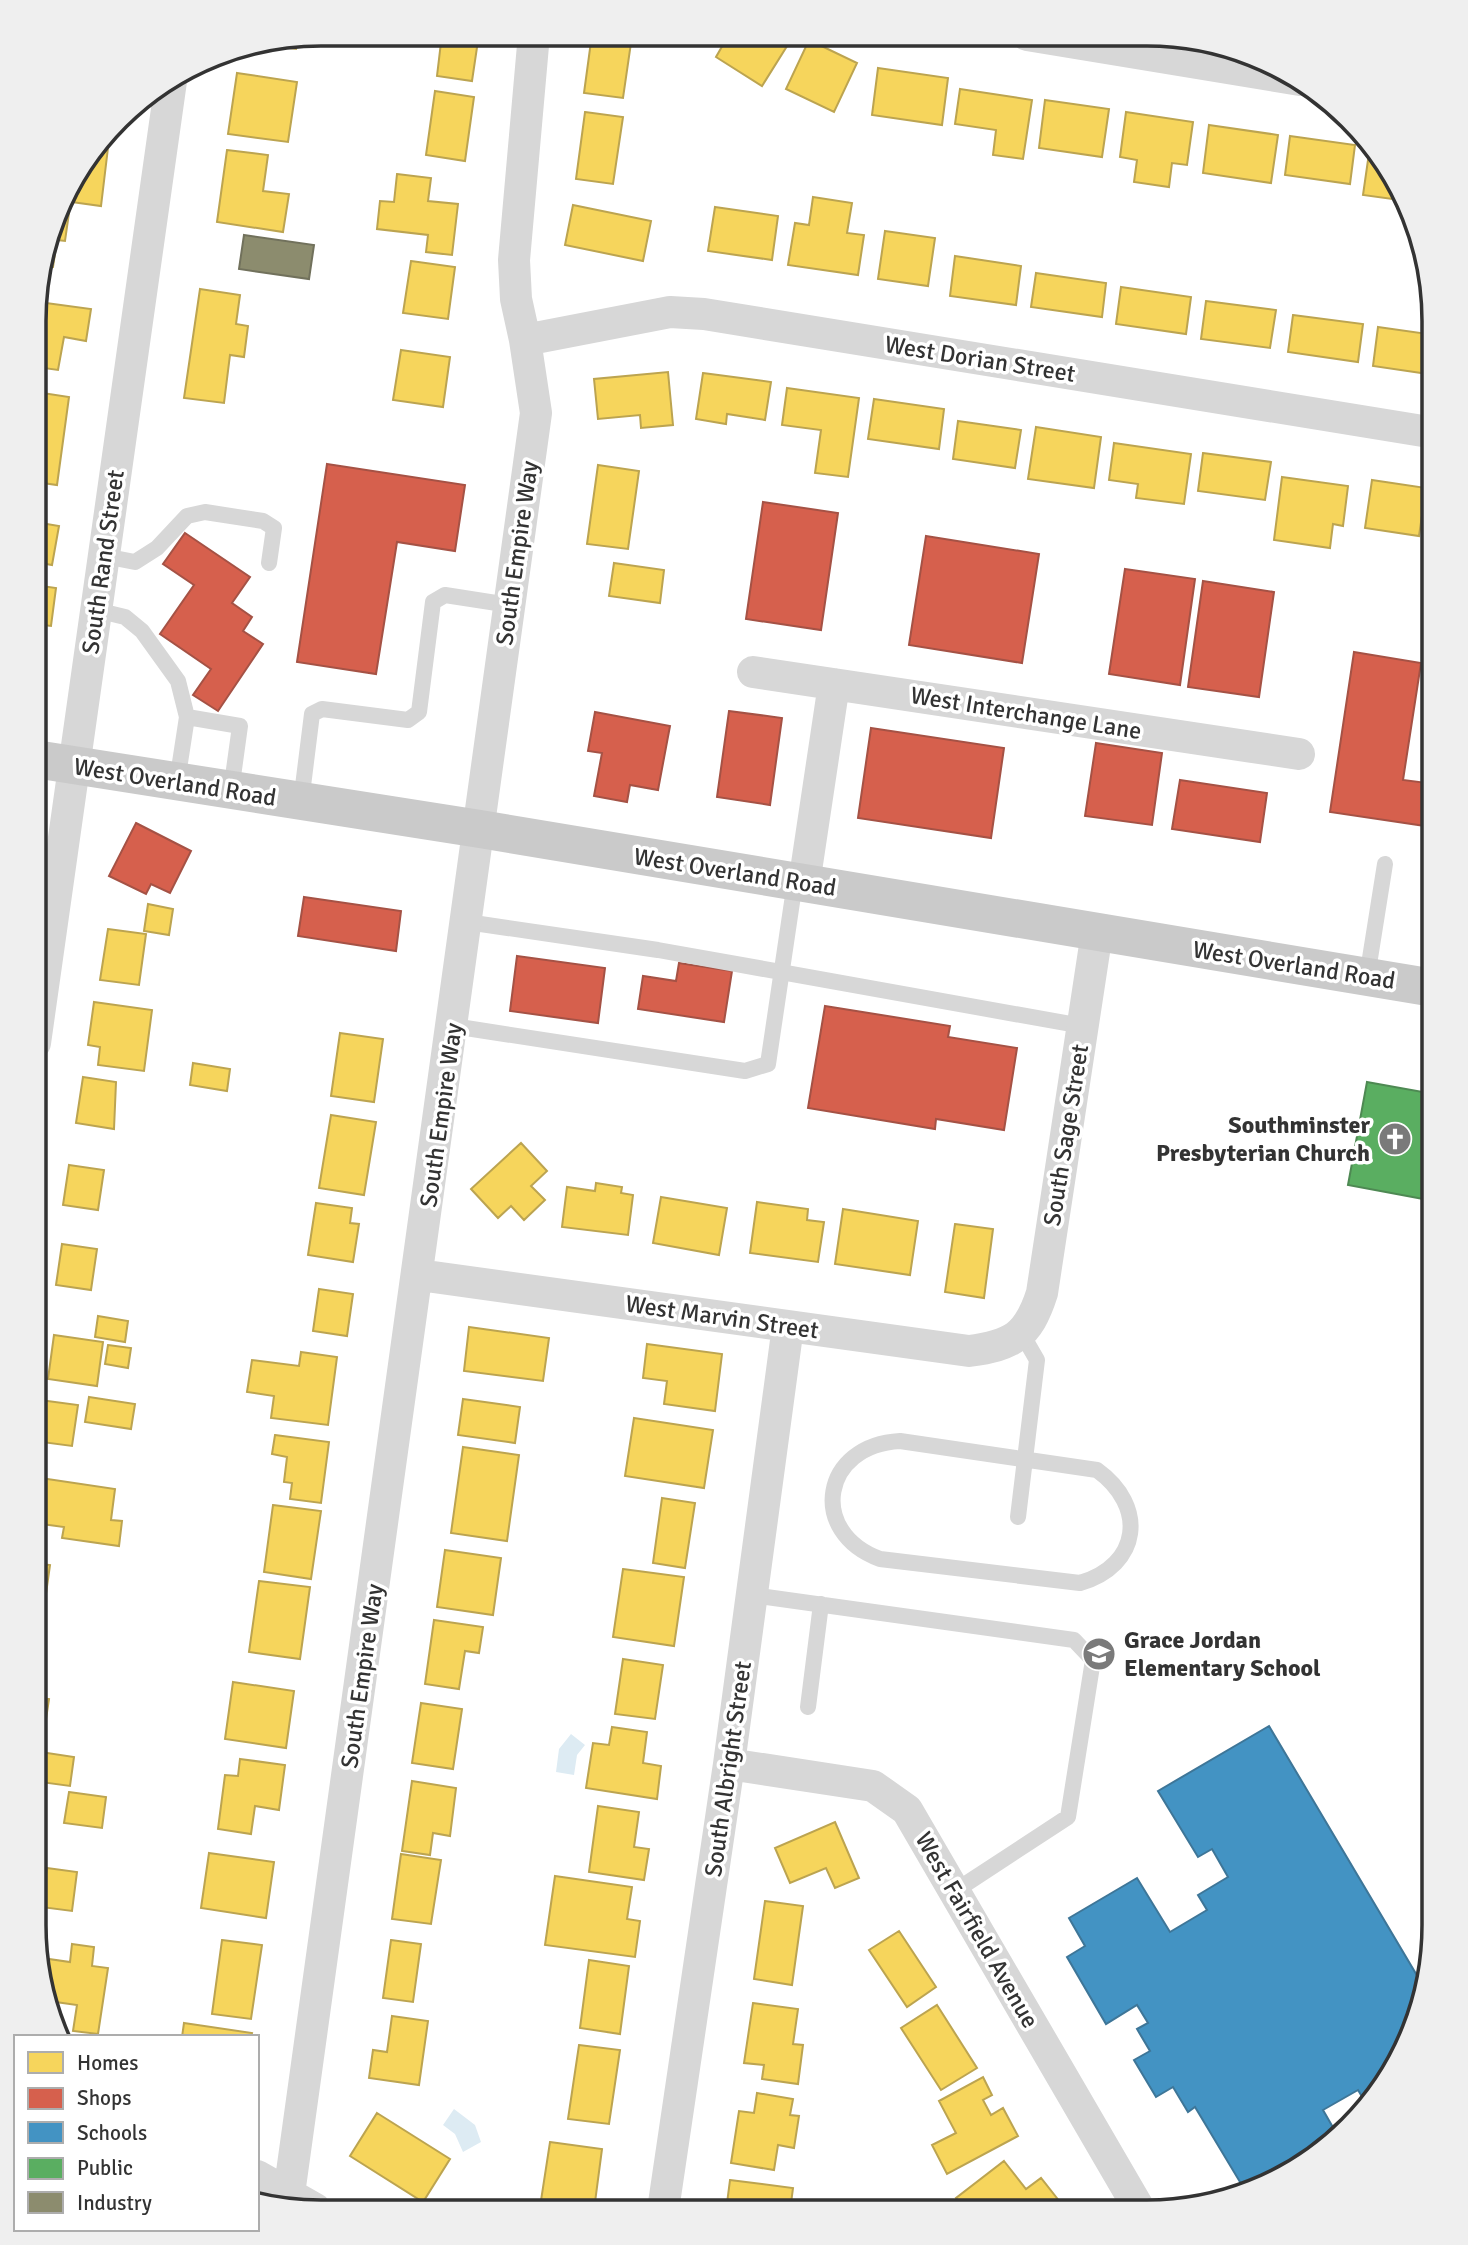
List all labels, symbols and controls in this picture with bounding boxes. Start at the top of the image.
street label: West Dorian Street [883,329,1077,389]
street label: South Empire Way [489,459,545,647]
street label: South Rand Street [75,468,131,656]
street label: West Interchange Lane [908,680,1144,746]
street label: West Overland Road [72,751,278,813]
street label: West Overland Road [632,841,838,903]
street label: West Overland Road [1191,934,1397,996]
street label: South Empire Way [413,1021,469,1209]
street label: South Sage Street [1037,1042,1095,1228]
place label: Southminster Presbyterian Church [1156,1110,1370,1168]
church icon: Southminster Presbyterian Church [1376,1120,1414,1158]
street label: West Marvin Street [623,1289,821,1345]
street label: South Empire Way [334,1582,390,1770]
place label: Grace Jordan Elementary School [1124,1625,1321,1683]
school or university icon: Grace Jordan Elementary School [1080,1635,1118,1673]
street label: South Albright Street [698,1659,758,1879]
street label: West Fairfield Avenue [909,1827,1045,2033]
legend [14,2035,259,2231]
text: Homes [77,2050,139,2076]
text: Shops [77,2085,131,2111]
text: Schools [77,2120,147,2146]
text: Public [77,2155,133,2181]
text: Industry [77,2190,152,2216]

